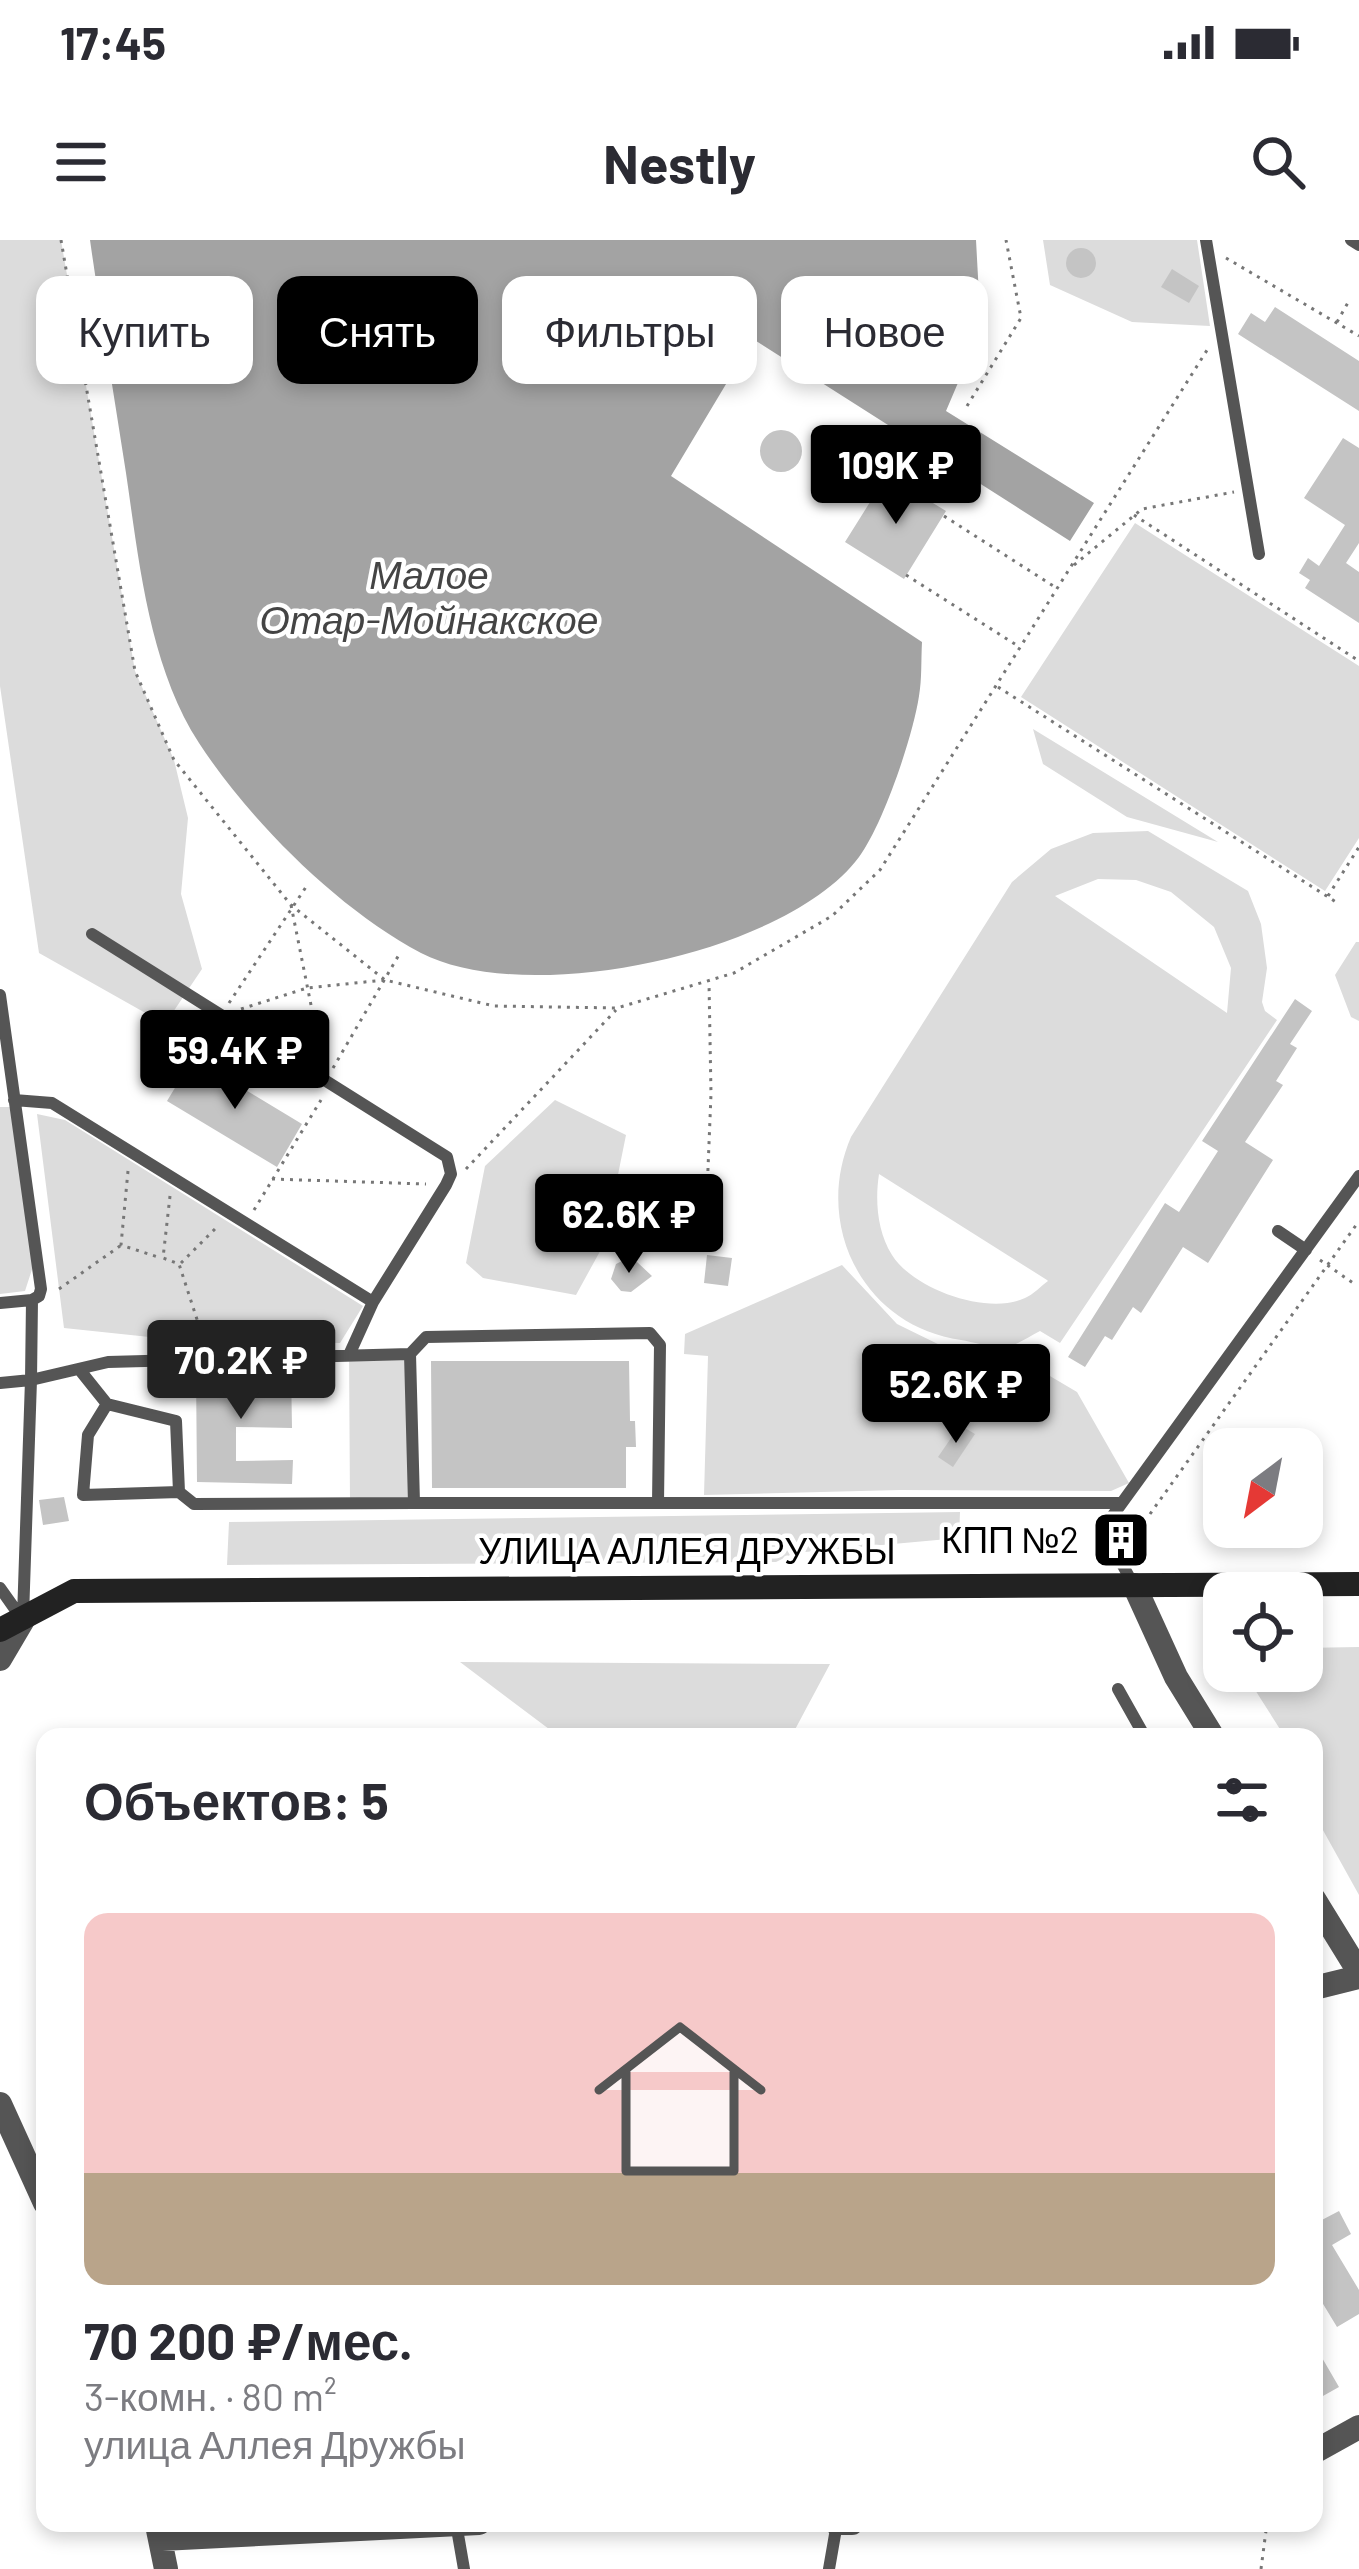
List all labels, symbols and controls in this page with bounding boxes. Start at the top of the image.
text: 17:45 [60,15,166,69]
icon: menu [48,129,114,195]
icon: search [1245,129,1311,195]
text: Nestly [603,130,756,195]
chip: Купить [36,276,253,384]
chip: Снять [277,276,478,384]
chip: Фильтры [502,276,757,384]
chip: Новое [781,276,988,384]
pin: 109K ₽ [798,425,994,527]
text: 109K ₽ [838,440,954,487]
water label: Малое Отар-Мойнакское [260,550,599,642]
pin: 59.4K ₽ [124,1010,346,1112]
text: 59.4K ₽ [167,1025,303,1072]
pin: 62.6K ₽ [518,1174,740,1276]
text: 62.6K ₽ [562,1189,696,1236]
pin: 70.2K ₽ [130,1320,352,1422]
text: 70.2K ₽ [174,1335,308,1382]
pin: 52.6K ₽ [845,1344,1067,1446]
text: 52.6K ₽ [889,1359,1023,1406]
north arrow [1203,1428,1323,1548]
map controls [1203,1428,1323,1692]
building icon: КПП №2 [1090,1509,1152,1571]
place label: КПП №2 [941,1517,1079,1560]
street label: УЛИЦА АЛЛЕЯ ДРУЖБЫ [478,1528,896,1572]
button: locate [1203,1572,1323,1692]
icon: filters [1209,1767,1275,1833]
text: Объектов: 5 [84,1769,389,1830]
icon: home [572,1991,788,2207]
text: 70 200 ₽/мес. [84,2309,413,2370]
text: 3-комн. · 80 m² [84,2372,337,2419]
text: улица Аллея Дружбы [84,2420,466,2467]

